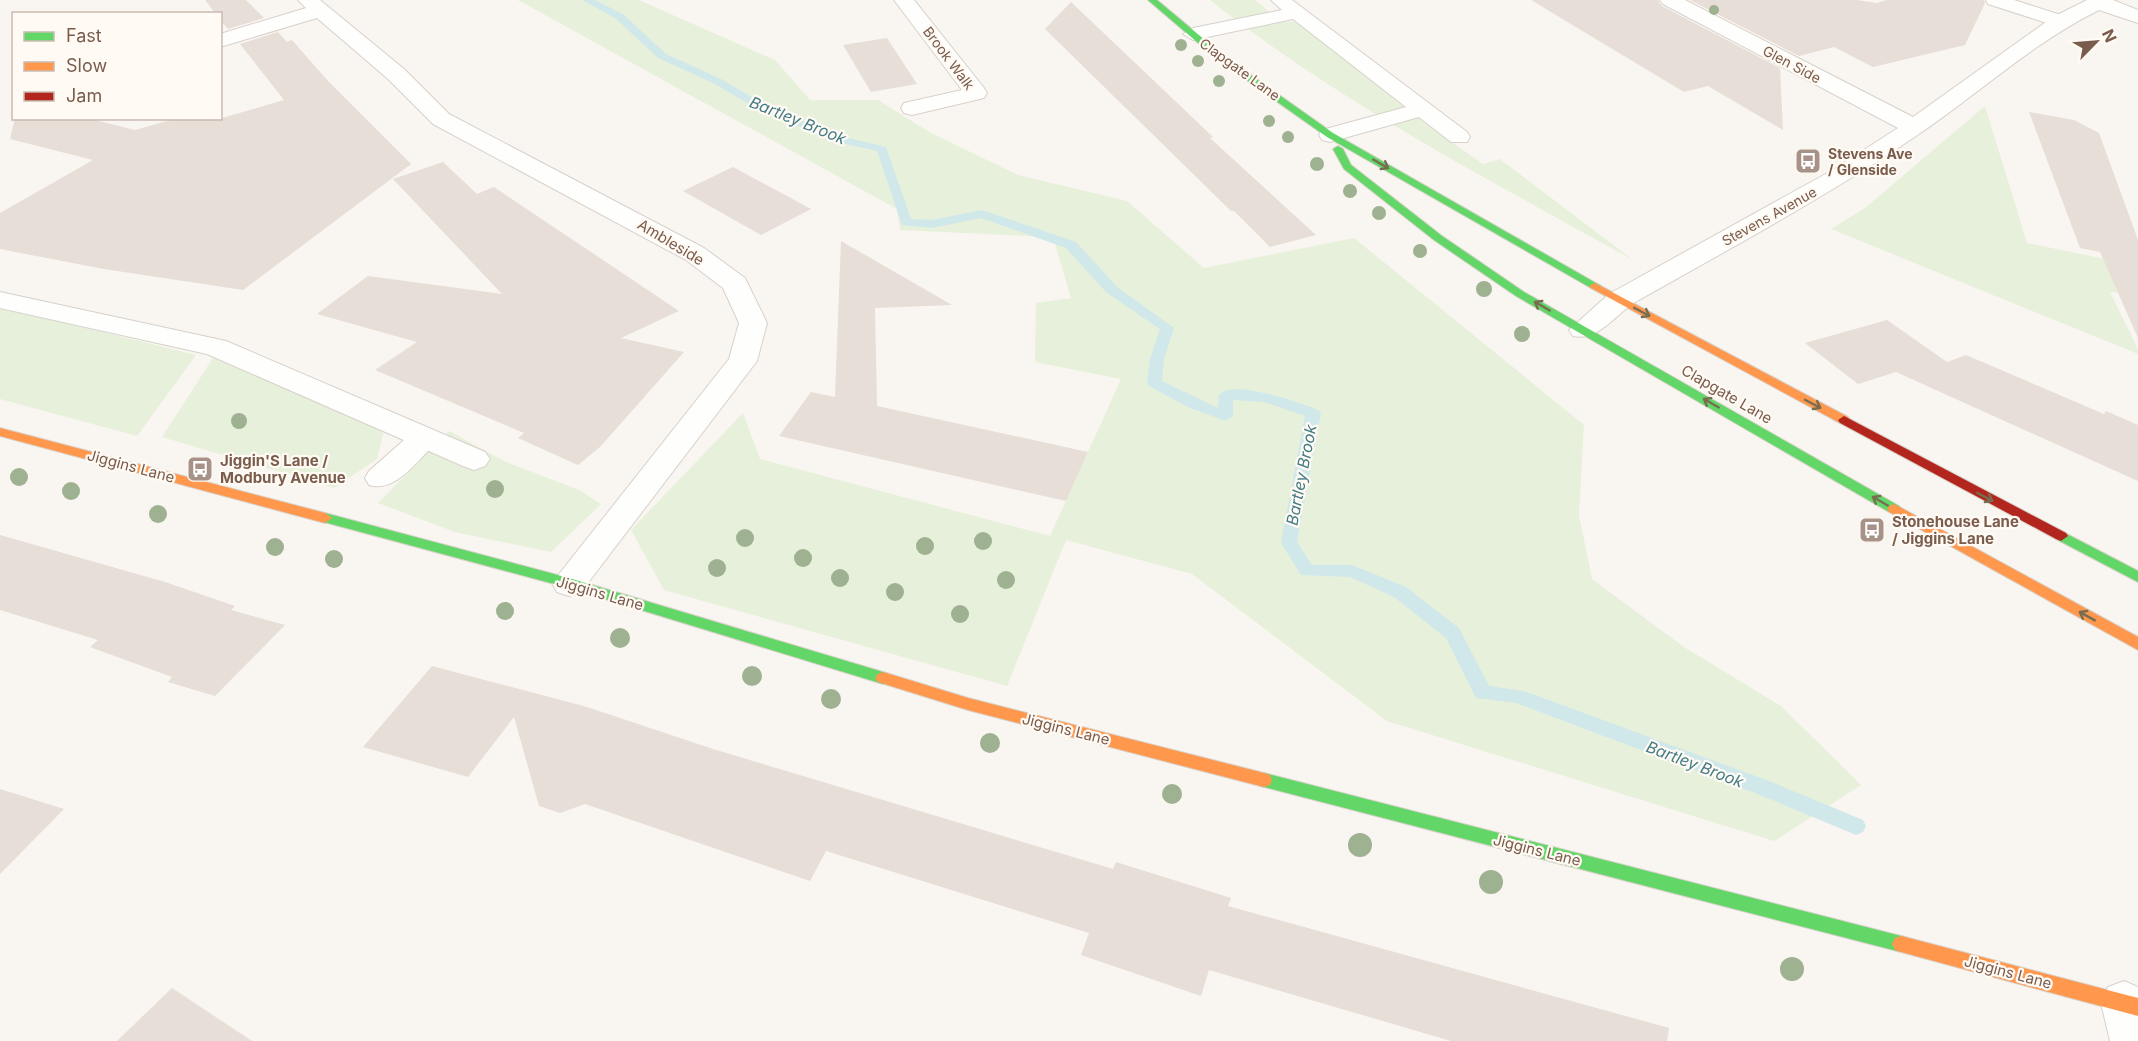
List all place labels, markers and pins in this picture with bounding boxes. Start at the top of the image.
place label: Stevens Ave / Glenside [1828,145,1913,178]
bus stop icon: Stevens Ave / Glenside [1793,146,1823,176]
place label: Jiggin'S Lane / Modbury Avenue [220,451,346,487]
bus stop icon: Jiggin'S Lane / Modbury Avenue [185,454,215,484]
place label: Stonehouse Lane / Jiggins Lane [1892,512,2019,548]
bus stop icon: Stonehouse Lane / Jiggins Lane [1857,515,1887,545]

